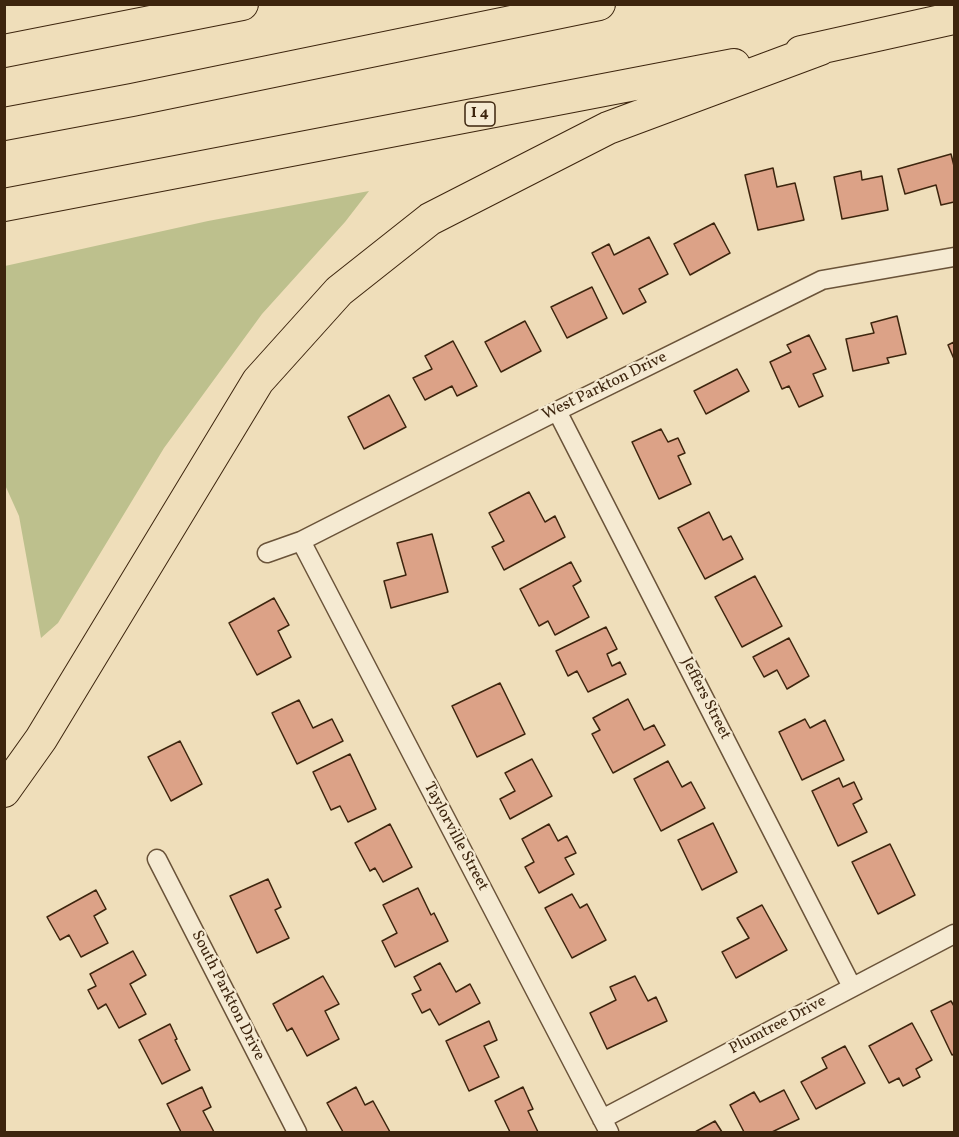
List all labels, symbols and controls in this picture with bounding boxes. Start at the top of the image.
road number: I 4 [465,102,495,126]
street label: West Parkton Drive [539,348,671,426]
street label: Jeffers Street [676,655,734,743]
street label: Taylorville Street [418,779,492,895]
street label: South Parkton Drive [186,928,268,1064]
street label: Plumtree Drive [726,992,830,1060]

